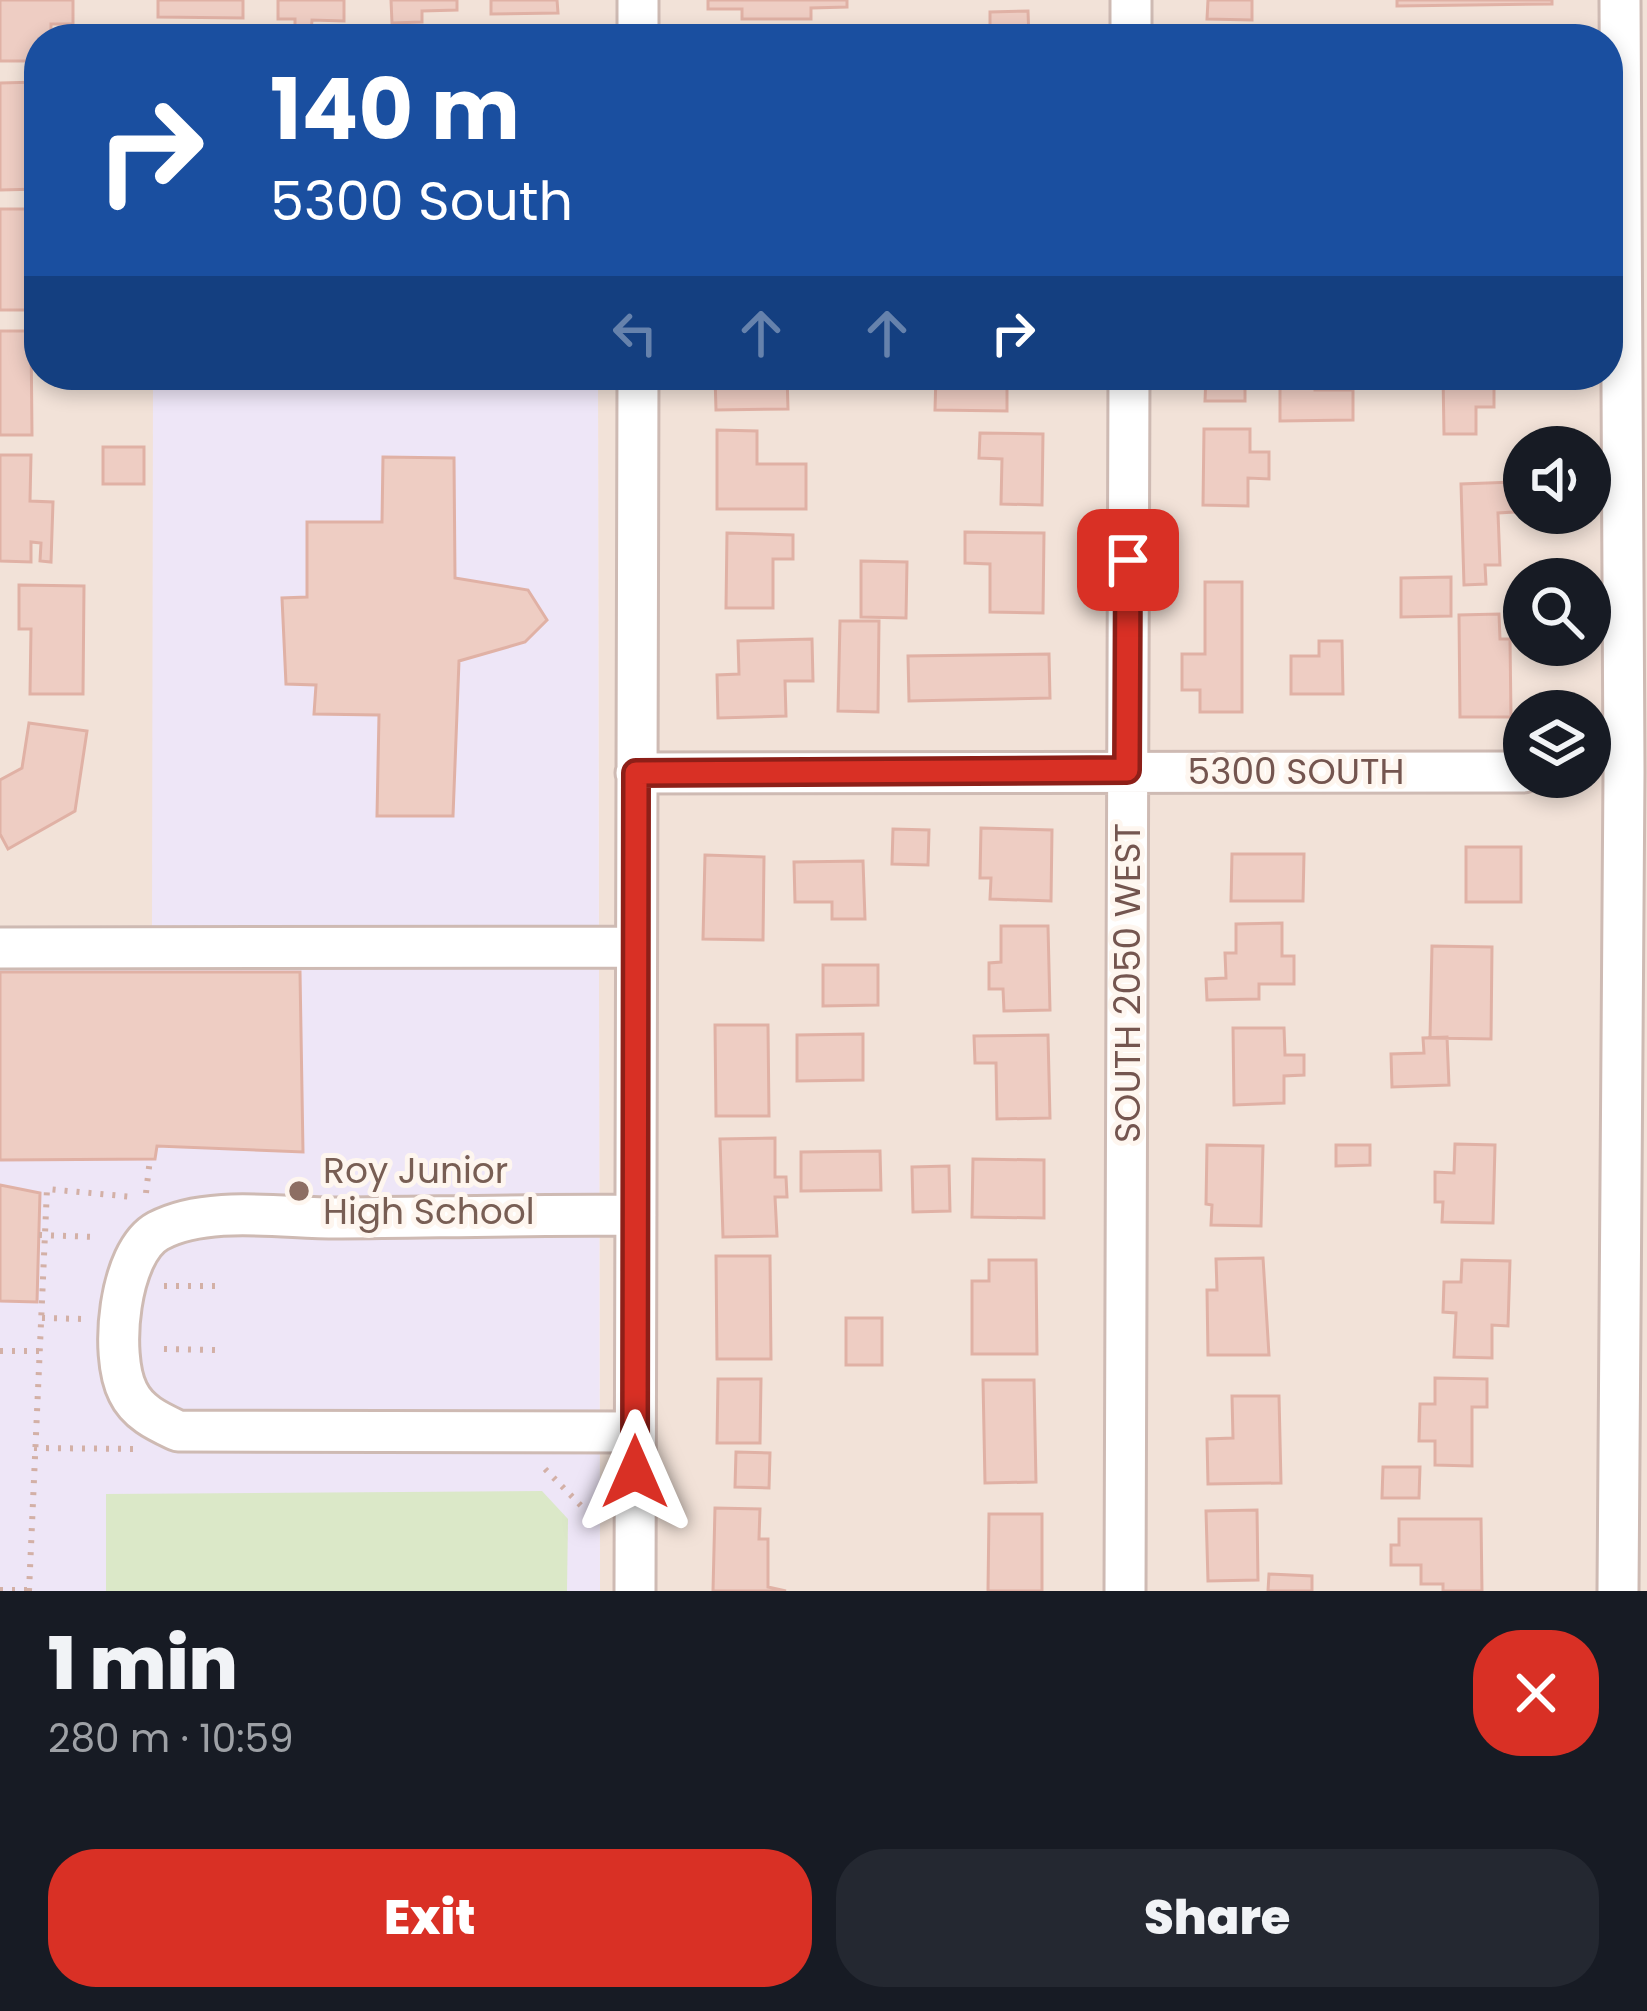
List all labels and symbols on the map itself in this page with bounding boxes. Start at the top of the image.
pin [1077,509,1179,611]
street label: 5300 SOUTH [1188,746,1404,797]
street label: SOUTH 2050 WEST [1102,823,1153,1143]
place label: Roy Junior High School [323,1145,535,1237]
marker: Roy Junior High School [286,1178,312,1204]
position arrow [572,1409,698,1535]

